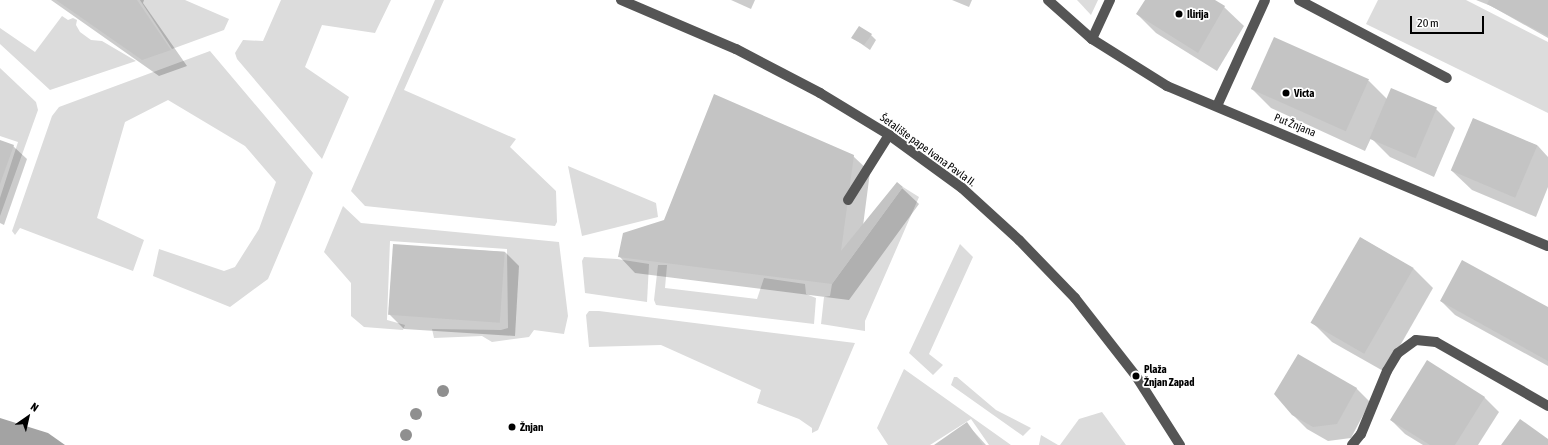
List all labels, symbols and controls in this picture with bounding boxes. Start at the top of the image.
place label: Ilirija [1187,7,1209,21]
scale bar [1412,8,1486,34]
marker: Ilirija [1174,9,1184,19]
text: 20 m [1417,16,1439,30]
place label: Victa [1294,86,1314,100]
marker: Victa [1281,88,1291,98]
street label: Šetalište pape Ivana Pavla II. [878,111,978,189]
street label: Put Žnjana [1272,111,1318,139]
place label: Plaža Žnjan Zapad [1144,363,1194,389]
marker: Plaža Žnjan Zapad [1131,371,1141,381]
north arrow [8,397,48,437]
text: N [29,400,41,414]
place label: Žnjan [520,420,543,434]
marker: Žnjan [507,422,517,432]

